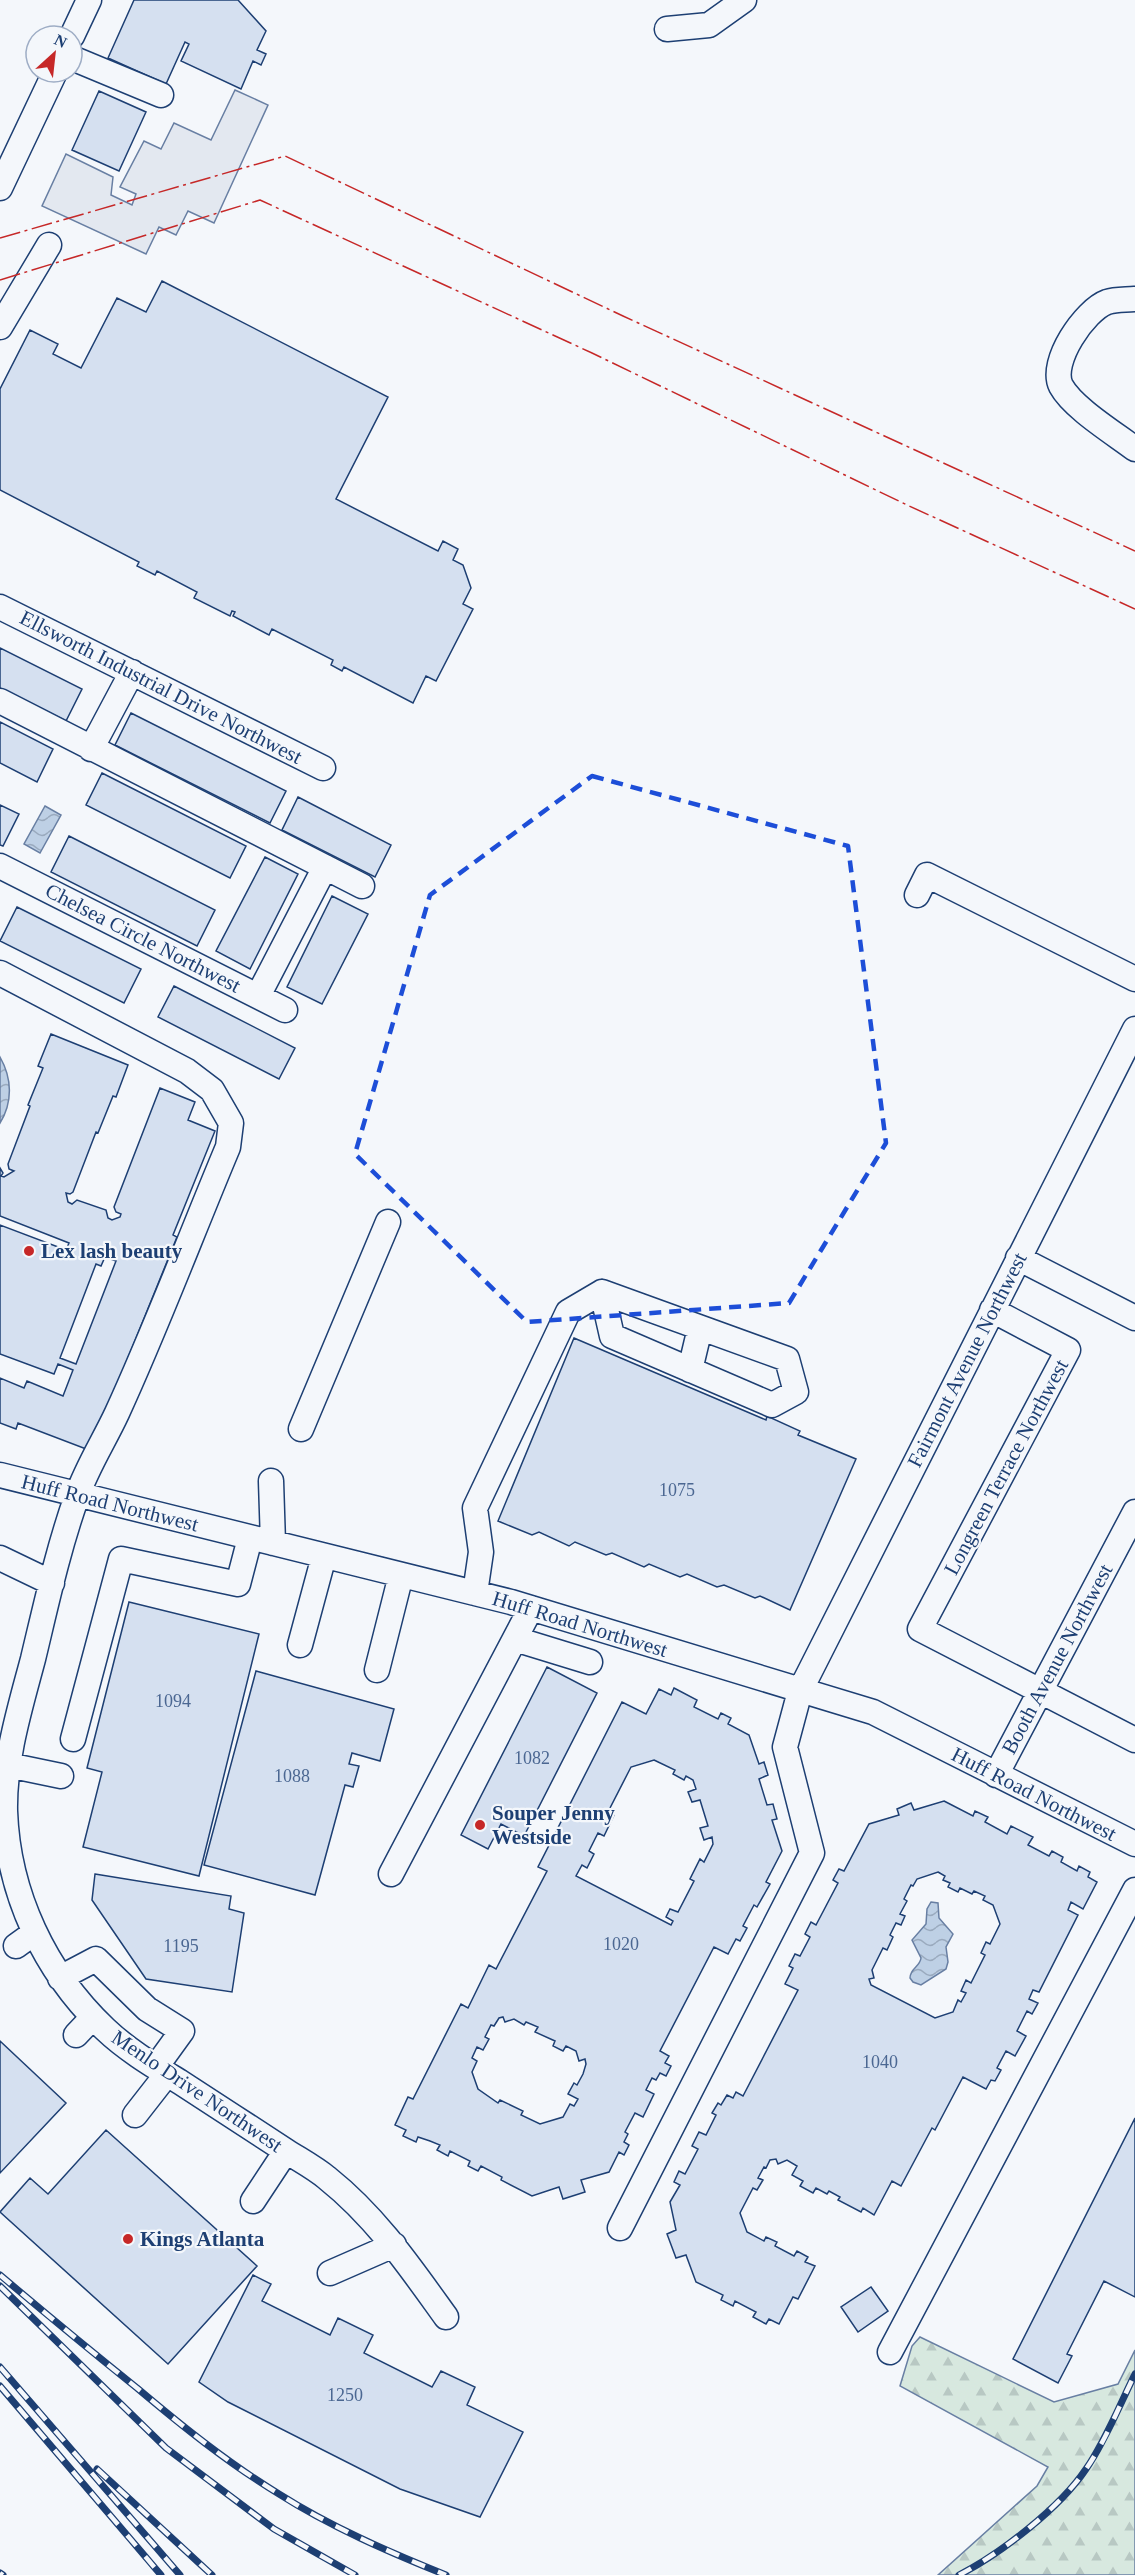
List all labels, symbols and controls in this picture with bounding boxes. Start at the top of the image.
north arrow [24,24,84,84]
text: N [52,31,70,51]
street label: Ellsworth Industrial Drive Northwest [16,605,306,769]
street label: Chelsea Circle Northwest [41,878,245,998]
place label: Lex lash beauty [41,1239,183,1263]
marker: Lex lash beauty [22,1244,36,1258]
street label: Fairmont Avenue Northwest [902,1249,1032,1471]
street label: Longreen Terrace Northwest [939,1355,1073,1579]
street label: Huff Road Northwest [19,1469,201,1537]
house number: 1075 [659,1480,695,1500]
street label: Booth Avenue Northwest [997,1560,1117,1758]
street label: Huff Road Northwest [490,1586,670,1662]
house number: 1094 [155,1691,191,1711]
street label: Huff Road Northwest [948,1742,1120,1846]
house number: 1082 [514,1748,550,1768]
house number: 1088 [274,1766,310,1786]
place label: Souper Jenny Westside [492,1801,615,1849]
marker: Souper Jenny Westside [473,1818,487,1832]
house number: 1020 [603,1934,639,1954]
house number: 1195 [163,1936,199,1956]
street label: Menlo Drive Northwest [107,2025,287,2157]
house number: 1040 [862,2052,898,2072]
place label: Kings Atlanta [140,2227,265,2251]
marker: Kings Atlanta [121,2232,135,2246]
house number: 1250 [327,2385,363,2405]

